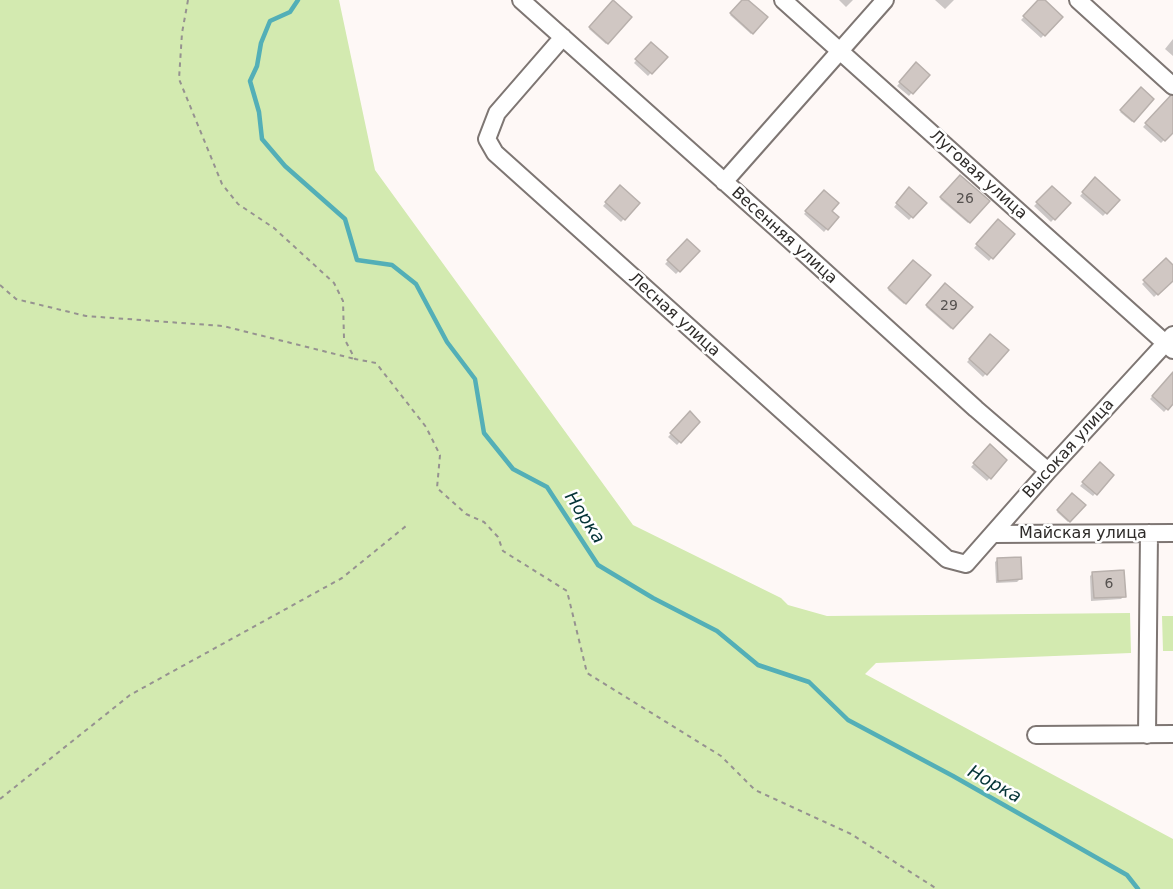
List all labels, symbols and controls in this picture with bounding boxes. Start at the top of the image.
street label: Луговая улица [925,126,1031,224]
street label: Весенняя улица [727,184,841,288]
house number: 26 [956,191,974,207]
street label: Лесная улица [624,269,724,361]
house number: 29 [940,298,958,314]
street label: Высокая улица [1019,395,1119,503]
water label: Норка [559,488,609,548]
street label: Майская улица [1019,524,1147,544]
house number: 6 [1105,576,1113,592]
water label: Норка [963,762,1025,808]

